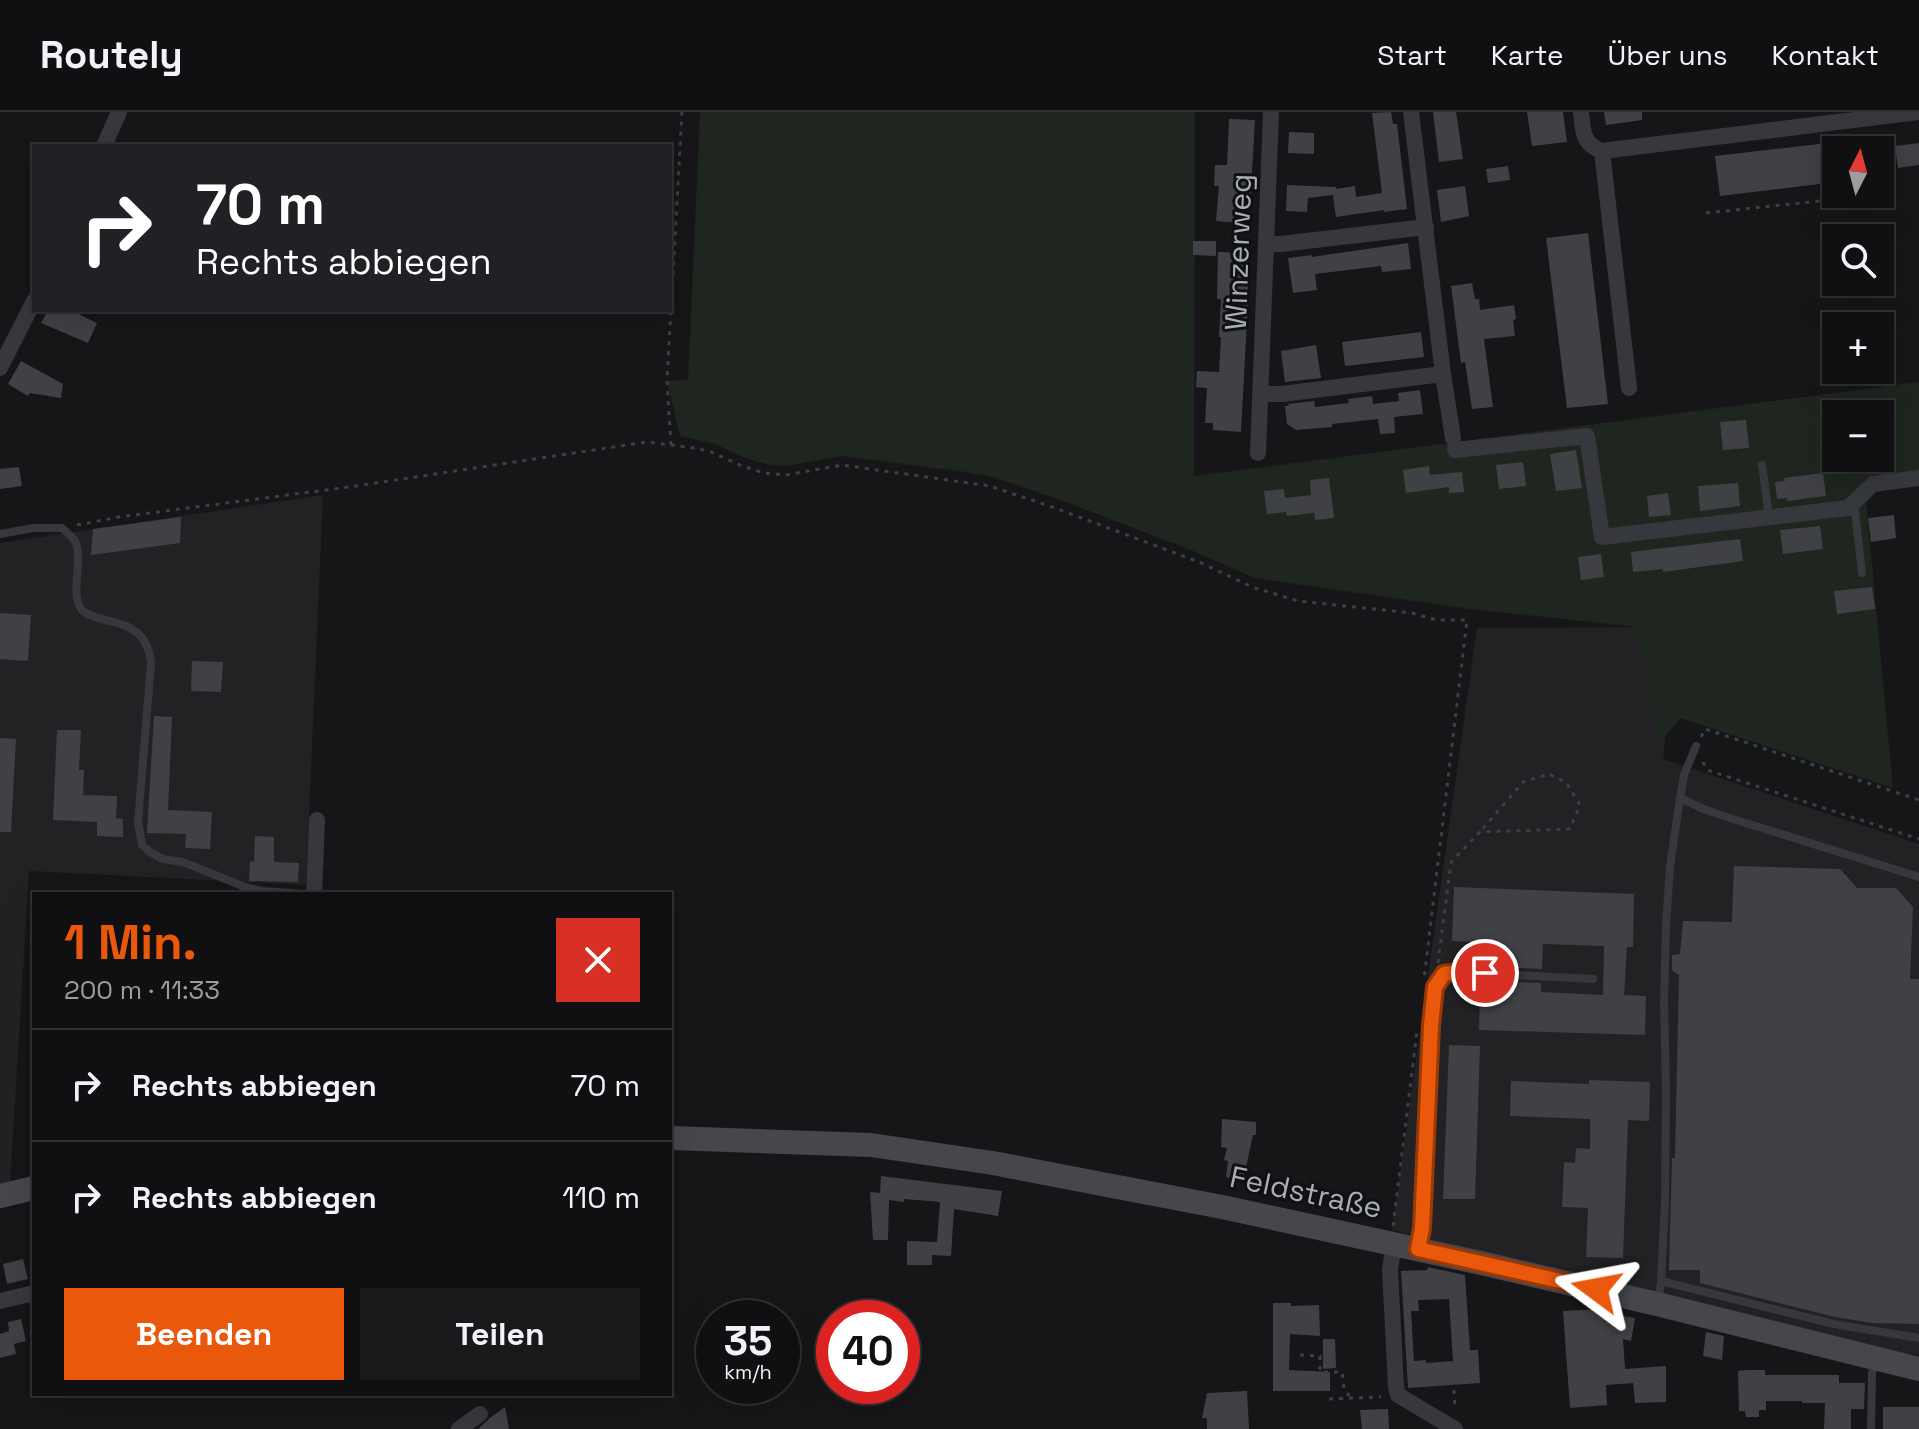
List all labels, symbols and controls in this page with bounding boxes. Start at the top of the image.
text: Routely [40,31,183,79]
text: Start [1377,37,1447,73]
text: Karte [1491,37,1563,73]
text: Über uns [1607,37,1728,73]
text: Kontakt [1772,37,1879,73]
north arrow [1822,136,1894,208]
map controls [1822,136,1894,472]
text: 70 m [196,169,325,240]
street label: Winzerweg [1216,173,1260,331]
icon: right [64,176,168,280]
button: search [1822,224,1894,296]
text: Rechts abbiegen [196,239,492,285]
button: + [1822,312,1894,384]
button: − [1822,400,1894,472]
text: 1 Min. [64,912,197,973]
button: close [556,918,640,1002]
pin [1451,939,1519,1007]
icon: arrive [1463,951,1507,995]
text: 200 m · 11:33 [64,973,220,1007]
icon: right [64,1063,108,1107]
text: Rechts abbiegen [132,1066,377,1105]
text: 70 m [571,1066,640,1105]
street label: Feldstraße [1226,1157,1386,1227]
icon: right [64,1175,108,1219]
text: Rechts abbiegen [132,1178,377,1217]
text: 110 m [562,1178,640,1217]
position arrow [1554,1247,1638,1331]
button: Beenden [64,1288,344,1380]
button: Teilen [360,1288,640,1380]
speed limit sign: 40 [816,1300,920,1404]
text: 35 [724,1316,772,1367]
text: km/h [724,1359,772,1385]

